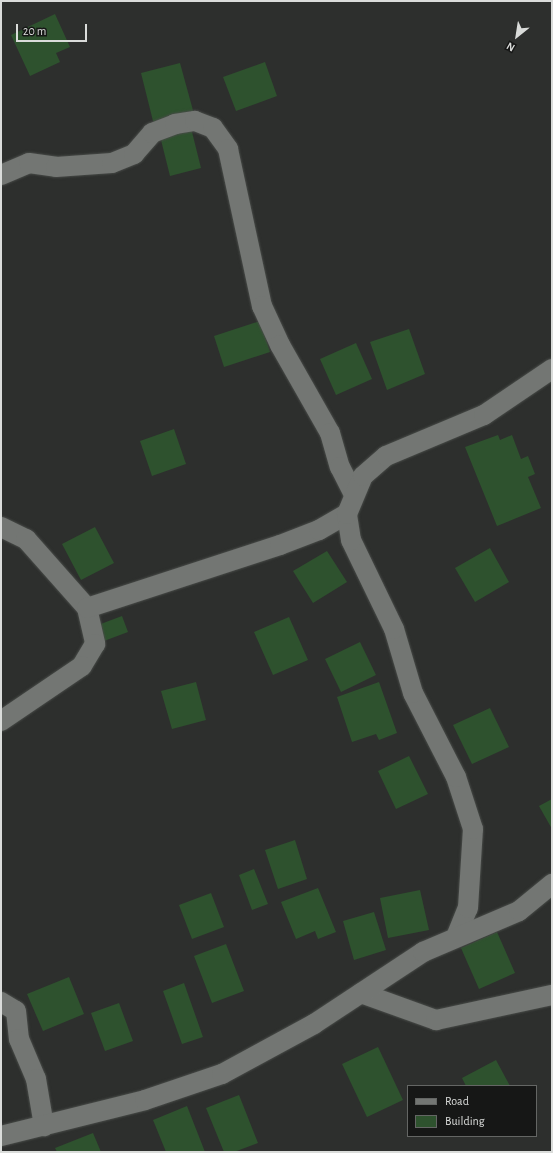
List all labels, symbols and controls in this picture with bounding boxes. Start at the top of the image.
scale bar [18,16,89,42]
north arrow [497,16,537,56]
text: 20 m [23,25,46,37]
text: N [505,40,517,54]
legend [407,1085,537,1137]
text: Road [445,1095,469,1107]
text: Building [445,1115,485,1127]

